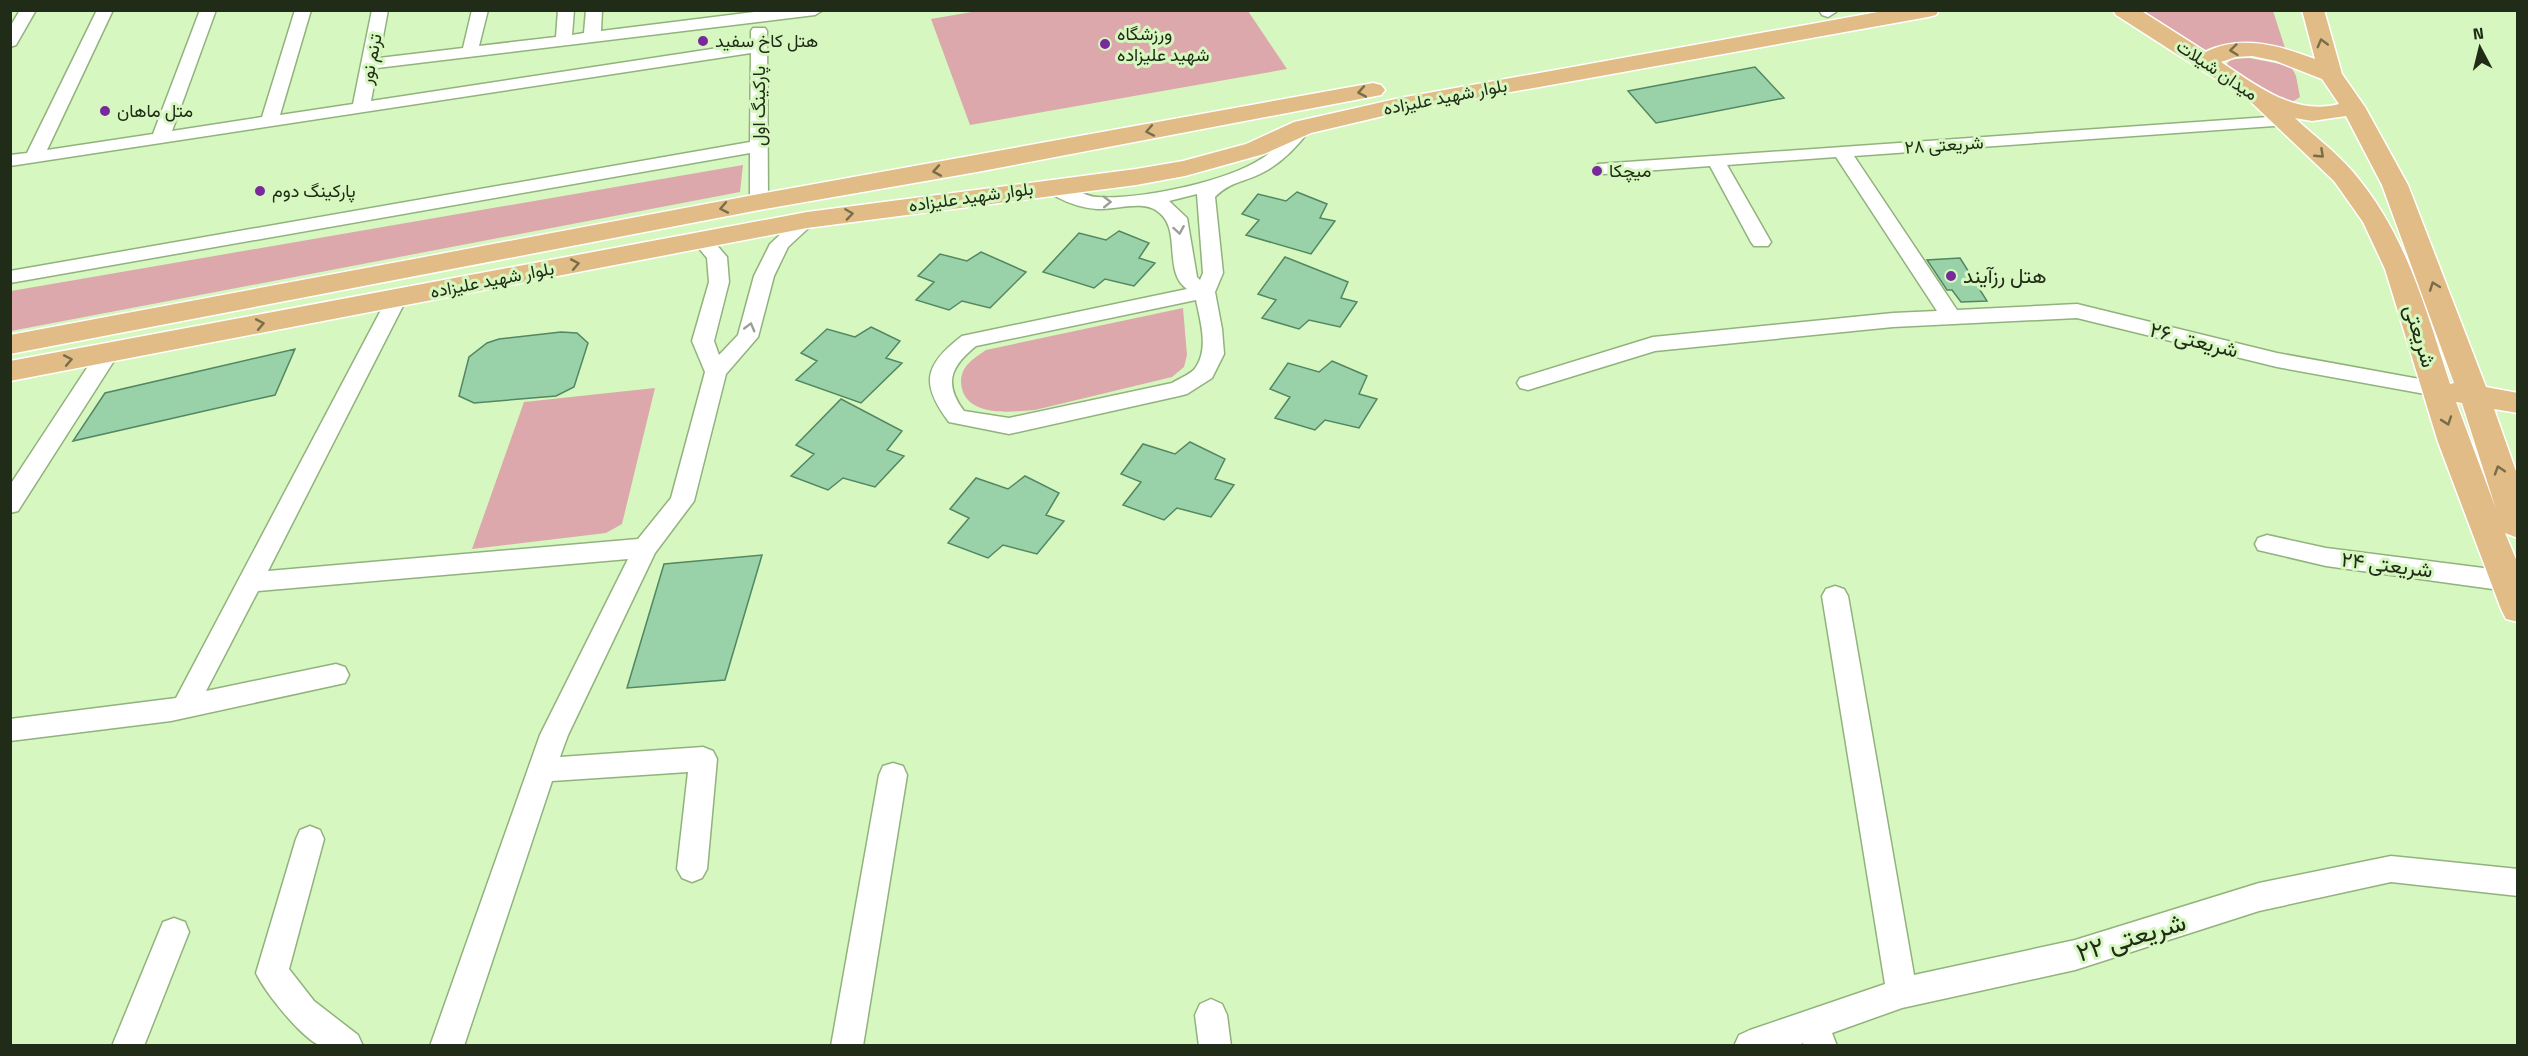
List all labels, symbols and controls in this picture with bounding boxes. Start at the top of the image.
north arrow [2450,18,2510,78]
place label: ورزشگاه شهید علیزاده [1117,20,1209,68]
text: N [2471,21,2485,46]
place label: هتل کاخ سفید [715,27,818,54]
street label: ترنم نور [352,31,389,88]
street label: میدان شیلات [2171,32,2264,107]
marker: هتل کاخ سفید [696,34,710,48]
marker: ورزشگاه شهید علیزاده [1098,37,1112,51]
one-way arrow [2317,38,2329,49]
one-way arrow [2230,43,2239,56]
street label: پارکینگ اول [745,66,772,146]
street label: بلوار شهید علیزاده [1381,71,1509,122]
one-way arrow [1357,85,1367,98]
place label: متل ماهان [117,97,193,124]
marker: متل ماهان [98,104,112,118]
one-way arrow [1145,124,1155,137]
street label: شریعتی ۲۸ [1904,128,1984,161]
one-way arrow [2313,147,2323,158]
place label: میچکا [1609,157,1651,184]
one-way arrow [933,164,942,176]
marker: میچکا [1590,164,1604,178]
street label: بلوار شهید علیزاده [907,174,1035,219]
place label: پارکینگ دوم [272,177,356,204]
marker: پارکینگ دوم [253,184,267,198]
one-way arrow [1103,196,1112,208]
one-way arrow [720,201,730,214]
one-way arrow [845,209,854,221]
one-way arrow [1172,225,1185,235]
street label: بلوار شهید علیزاده [428,254,556,305]
one-way arrow [570,258,580,271]
place label: هتل رزآیند [1963,259,2047,291]
marker: هتل رزآیند [1944,269,1958,283]
one-way arrow [2428,282,2441,292]
street label: شریعتی [2396,300,2446,371]
street label: شریعتی ۲۶ [2147,313,2242,365]
one-way arrow [254,318,264,331]
one-way arrow [743,322,756,332]
one-way arrow [63,354,73,367]
one-way arrow [2439,415,2452,426]
one-way arrow [2494,465,2506,476]
street label: شریعتی ۲۴ [2340,543,2435,585]
street label: شریعتی ۲۲ [2071,901,2190,972]

